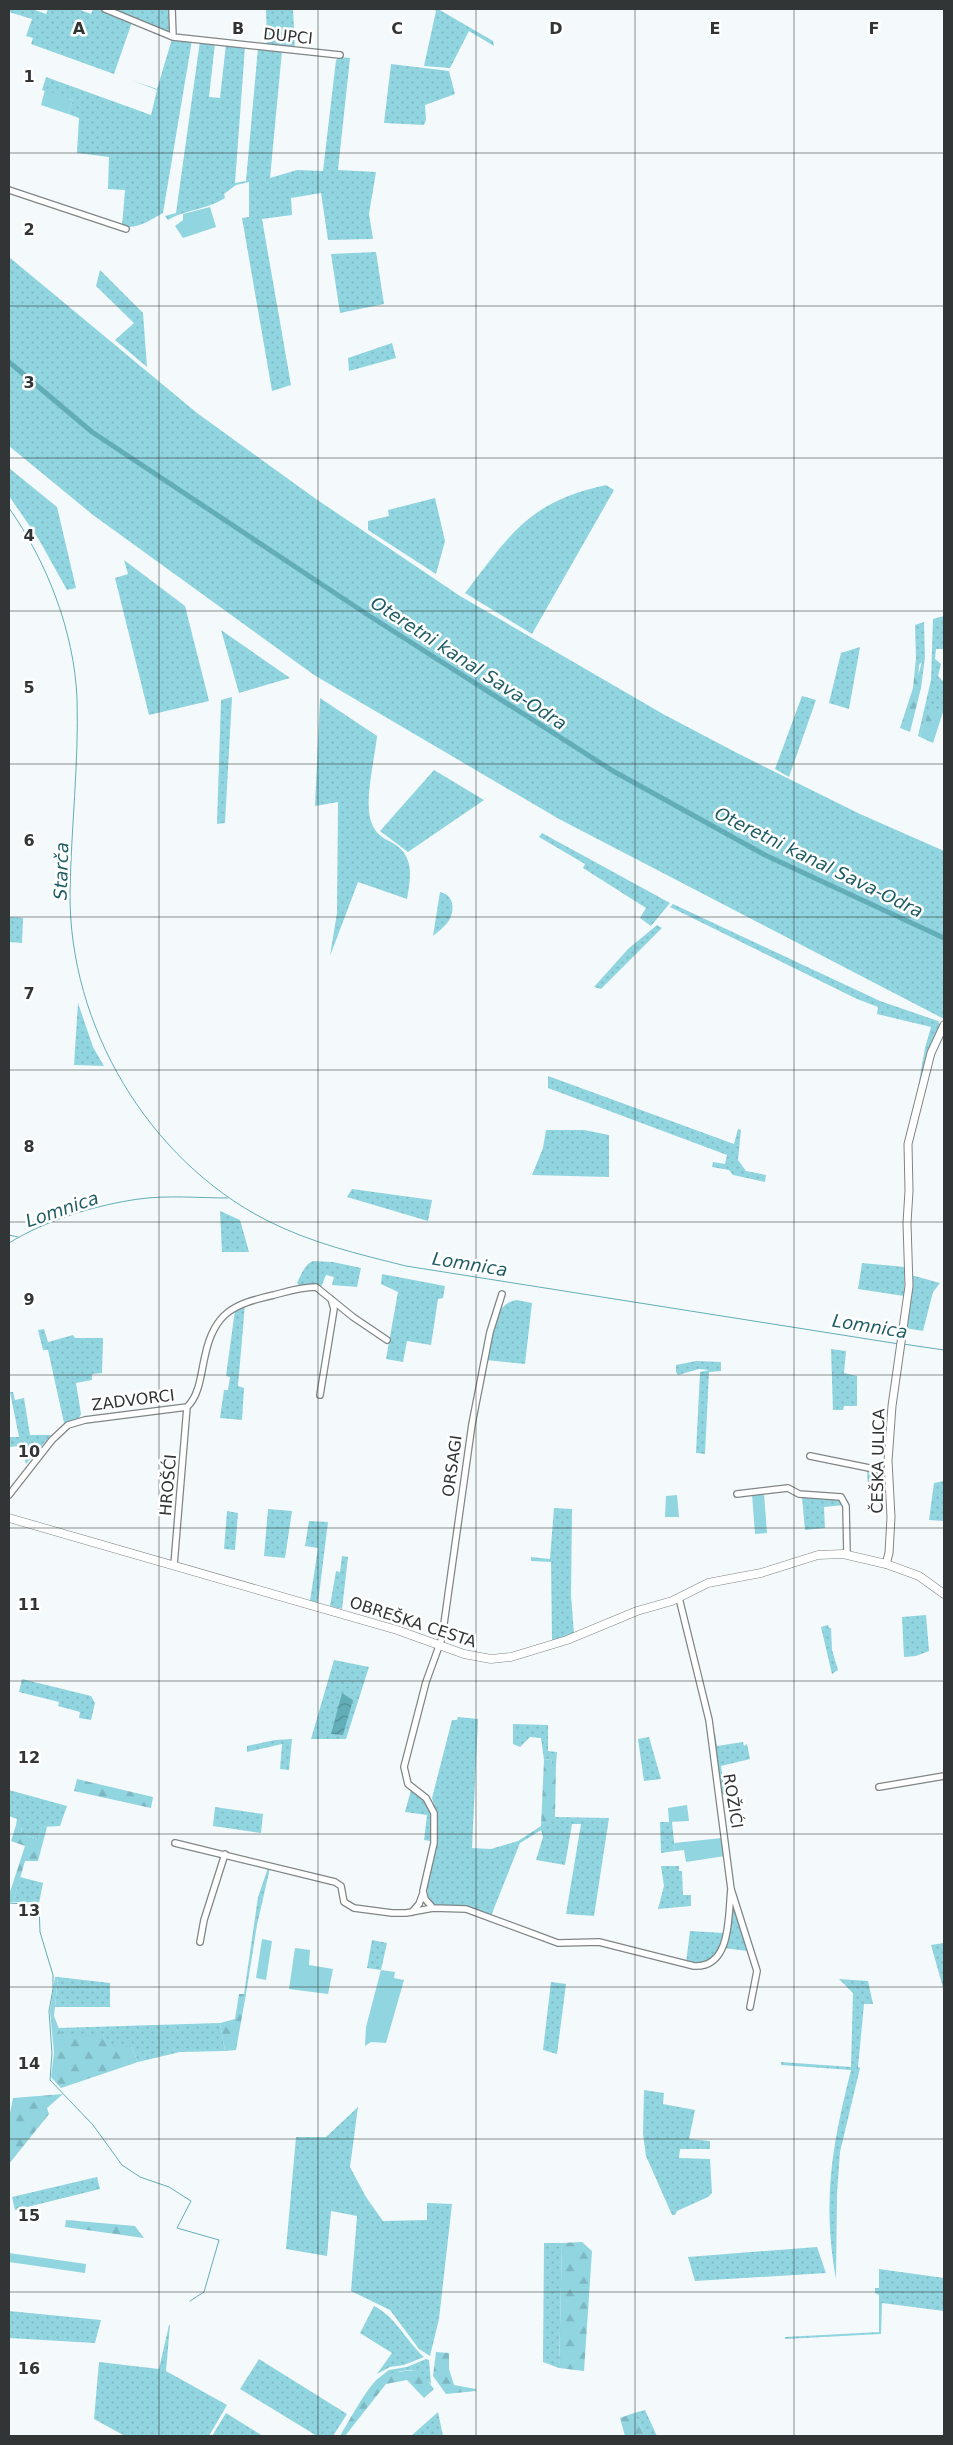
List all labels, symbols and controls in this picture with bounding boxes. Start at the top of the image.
text: A [73,19,86,38]
text: B [232,19,244,38]
text: C [391,19,403,38]
text: D [549,19,563,38]
text: E [710,19,720,38]
text: F [869,19,879,38]
street label: DUPCI [262,24,314,48]
text: 1 [23,67,35,86]
text: 2 [23,220,35,239]
text: 3 [23,373,35,392]
text: 4 [23,526,35,545]
water label: Oteretni kanal Sava-Odra [367,592,571,734]
text: 5 [23,678,35,697]
water label: Oteretni kanal Sava-Odra [711,802,927,922]
text: 6 [23,831,35,850]
water label: Starča [49,842,73,900]
text: 7 [23,984,35,1003]
text: 8 [23,1137,35,1156]
water label: Lomnica [23,1187,101,1231]
water label: Lomnica [431,1248,509,1280]
text: 9 [23,1290,35,1309]
water label: Lomnica [831,1310,909,1342]
street label: ZADVORCI [90,1385,176,1415]
street label: ČEŠKA ULICA [868,1408,888,1514]
street label: ORSAGI [438,1434,466,1498]
text: 10 [18,1442,40,1461]
street label: HROŠĆI [156,1453,180,1517]
street label: OBREŠKA CESTA [347,1593,479,1651]
text: 11 [18,1595,40,1614]
text: 12 [18,1748,40,1767]
street label: ROŽIĆI [719,1772,747,1830]
text: 13 [18,1901,40,1920]
text: 14 [18,2054,40,2073]
text: 15 [18,2206,40,2225]
text: 16 [18,2359,40,2378]

